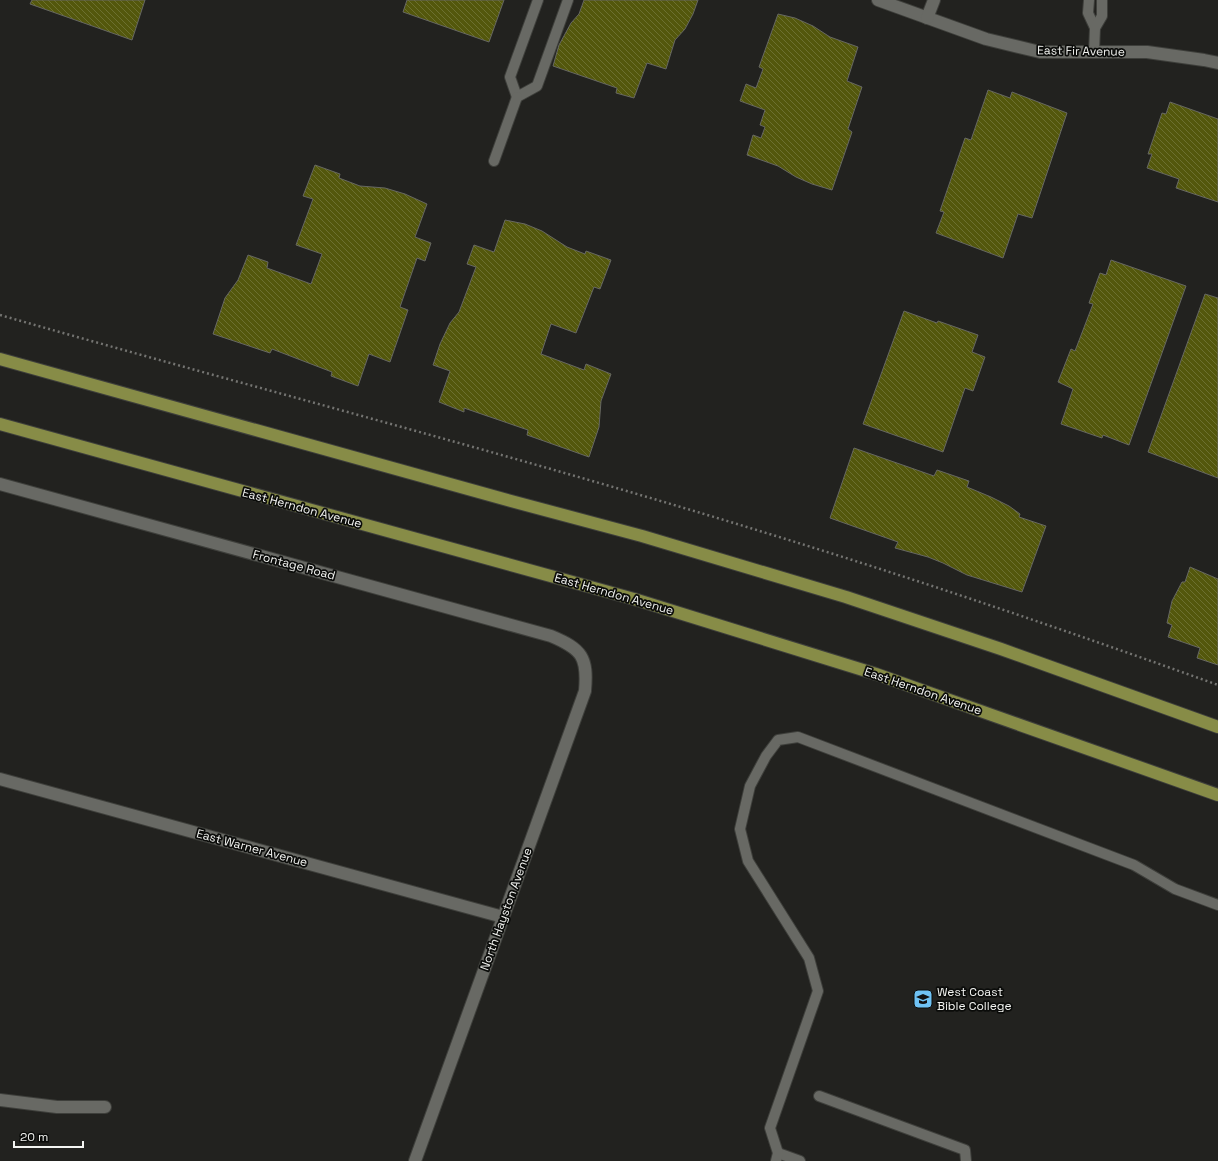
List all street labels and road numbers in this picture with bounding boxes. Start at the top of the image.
street label: East Fir Avenue [1037,42,1125,60]
street label: East Herndon Avenue [240,484,364,532]
street label: Frontage Road [251,546,337,584]
street label: East Herndon Avenue [553,569,675,619]
street label: East Herndon Avenue [862,663,984,719]
street label: East Warner Avenue [195,825,309,871]
street label: North Hayston Avenue [476,845,536,973]

